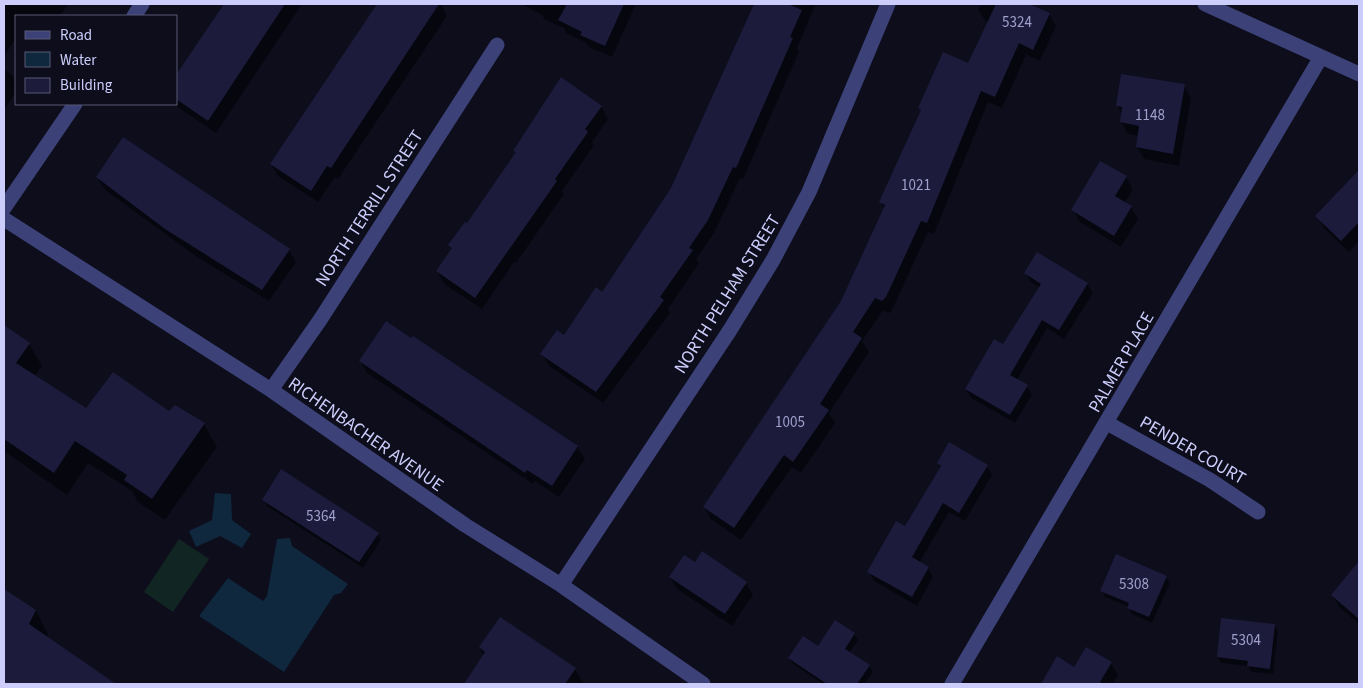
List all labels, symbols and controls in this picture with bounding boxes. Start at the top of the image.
house number: 5324 [1002,12,1032,33]
legend [15,15,178,105]
text: Road [60,25,92,46]
text: Water [60,50,97,71]
text: Building [60,75,113,96]
house number: 1148 [1135,105,1165,126]
street label: NORTH TERRILL STREET [309,125,430,291]
house number: 1021 [901,175,931,196]
street label: NORTH PELHAM STREET [668,210,787,378]
street label: PALMER PLACE [1082,307,1160,417]
street label: RICHENBACHER AVENUE [283,371,449,498]
street label: PENDER COURT [1135,410,1251,491]
house number: 1005 [775,412,805,433]
house number: 5364 [306,506,336,527]
house number: 5308 [1119,574,1149,595]
house number: 5304 [1231,630,1261,651]

